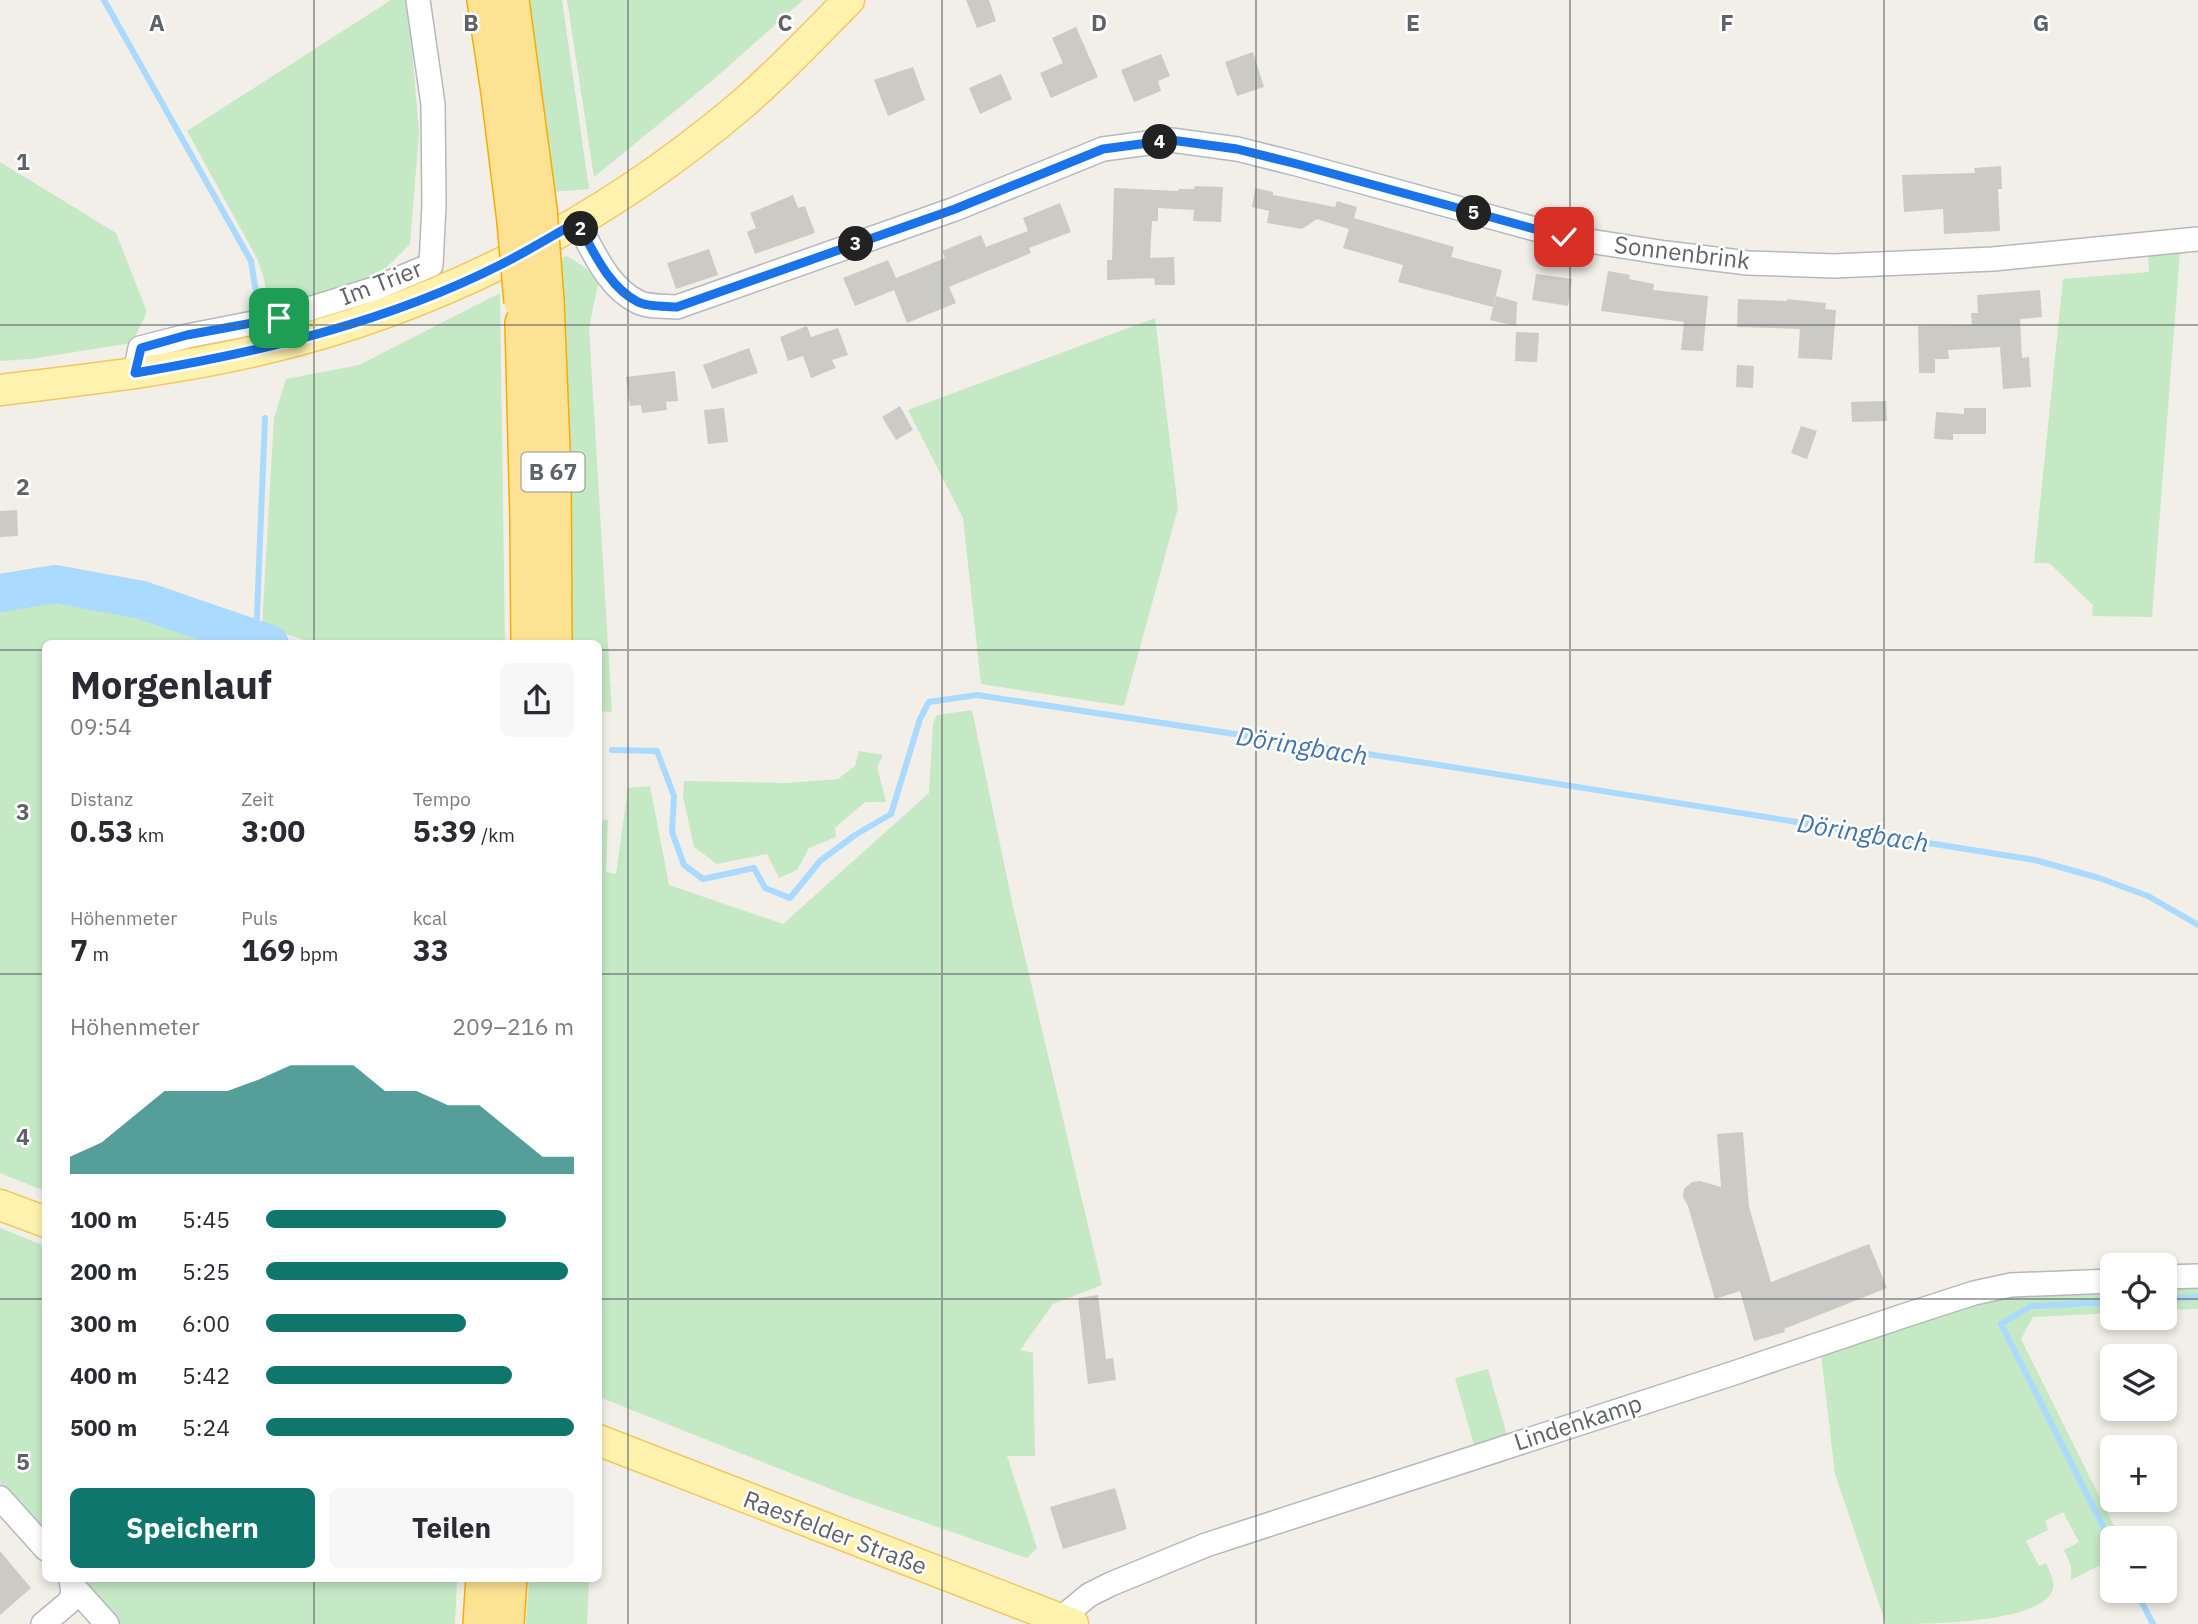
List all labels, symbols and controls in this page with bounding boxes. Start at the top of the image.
text: A [149,7,165,37]
text: B [463,7,479,37]
text: C [778,7,793,37]
text: D [1091,7,1107,37]
text: E [1406,7,1420,37]
text: F [1720,7,1734,37]
text: G [2033,7,2049,37]
pin: 4 [1142,124,1178,160]
text: 4 [1154,129,1165,153]
text: 1 [16,146,30,176]
pin: 5 [1456,196,1492,230]
text: 5 [1468,200,1479,224]
pin [1534,207,1594,267]
pin: 2 [564,212,598,246]
text: 2 [575,216,586,240]
icon: check [1545,218,1583,256]
pin: 3 [838,226,874,262]
street label: Sonnenbrink [1612,228,1752,276]
text: 3 [850,231,861,255]
street label: Im Trier [335,252,427,312]
pin [249,288,309,348]
icon: arrive [260,299,298,337]
road number: B 67 [522,452,584,492]
text: 2 [16,471,30,501]
text: Morgenlauf [70,660,272,709]
button: share [500,663,574,737]
text: 09:54 [70,711,132,741]
water label: Döringbach [1234,718,1370,772]
text: Distanz [70,787,133,811]
text: Zeit [241,787,274,811]
text: Tempo [413,787,471,811]
text: 3 [16,796,30,826]
water label: Döringbach [1795,805,1931,859]
text: 0.53 [70,811,133,850]
text: 3:00 [241,811,305,850]
text: 5:39 [413,811,477,850]
text: km [133,823,164,847]
text: /km [477,823,515,847]
text: Höhenmeter [70,906,177,930]
text: Puls [241,906,278,930]
text: kcal [413,906,447,930]
text: 7 [70,930,88,969]
text: 169 [241,930,295,969]
text: 33 [413,930,449,969]
text: m [88,942,109,966]
text: bpm [295,942,338,966]
text: Höhenmeter [70,1011,200,1041]
text: 209–216 m [452,1011,574,1041]
text: 4 [16,1121,30,1151]
text: 100 m [70,1204,137,1234]
text: 5:45 [182,1204,230,1234]
map controls [2100,1253,2177,1603]
button: locate [2100,1253,2177,1330]
text: 200 m [70,1256,137,1286]
text: 5:25 [182,1256,230,1286]
text: 300 m [70,1308,137,1338]
text: 6:00 [182,1308,230,1338]
button: layers [2100,1344,2177,1421]
text: 400 m [70,1360,137,1390]
text: 5:42 [182,1360,230,1390]
street label: Lindenkamp [1510,1386,1646,1458]
text: 500 m [70,1412,137,1442]
text: 5:24 [182,1412,230,1442]
button: + [2100,1435,2177,1512]
text: 5 [16,1446,30,1476]
street label: Raesfelder Straße [739,1482,932,1582]
button: Speichern [70,1488,315,1568]
button: Teilen [329,1488,574,1568]
button: − [2100,1526,2177,1603]

